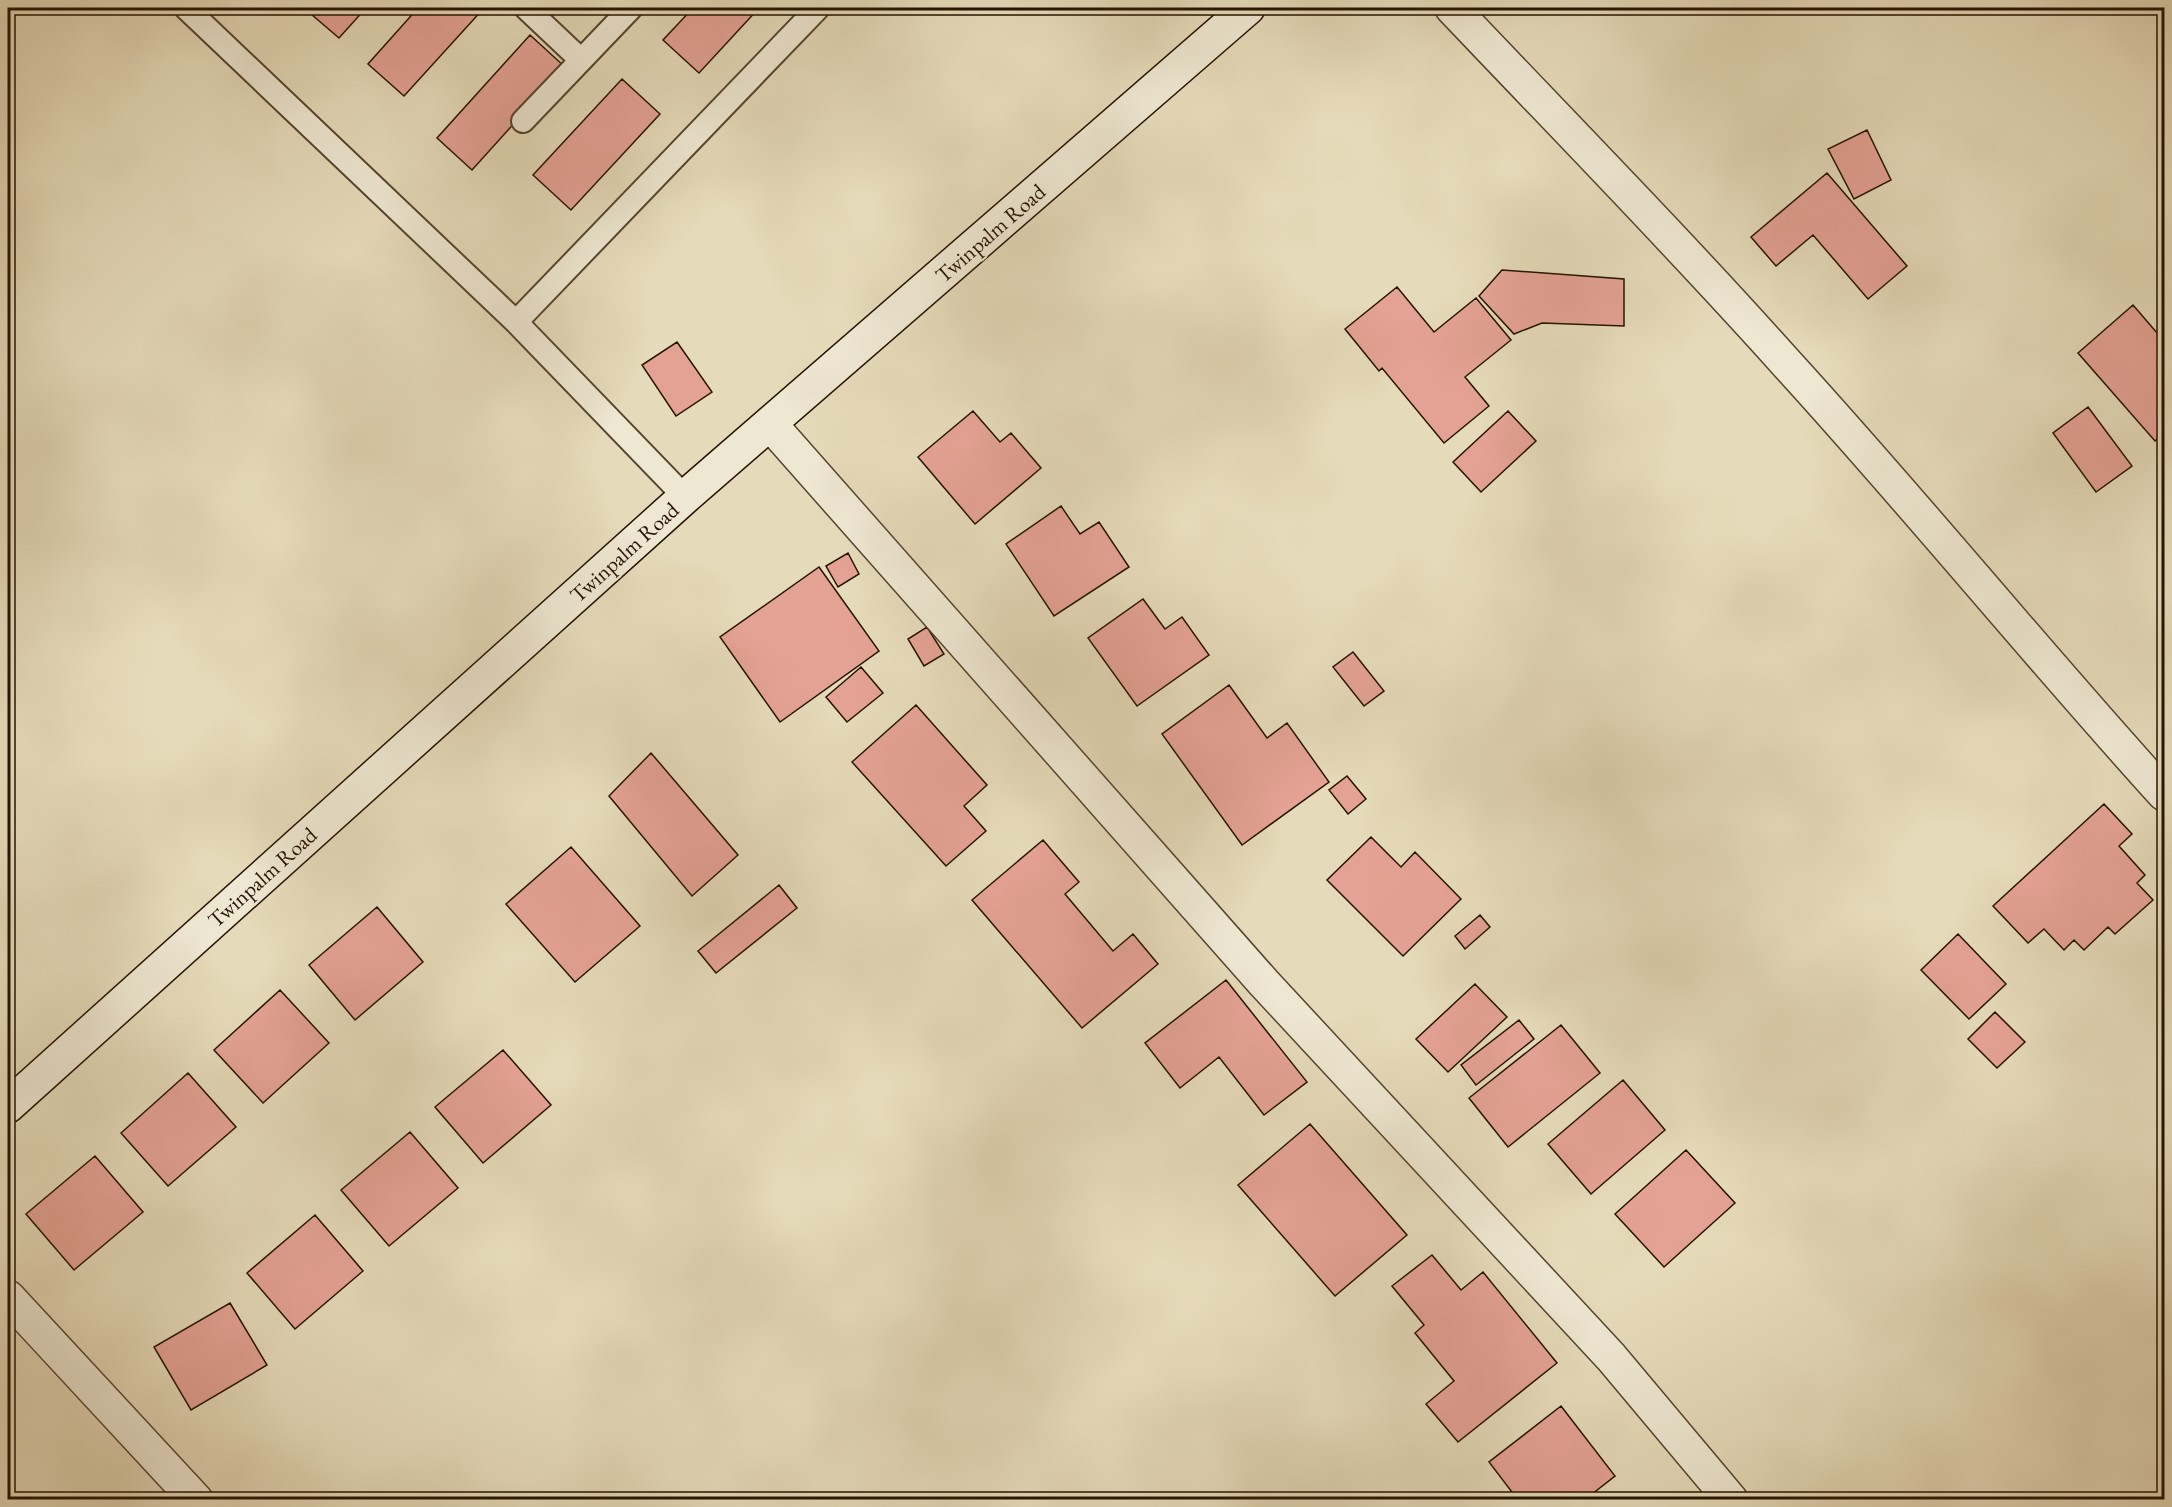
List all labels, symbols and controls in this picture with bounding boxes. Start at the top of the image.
street label: Twinpalm Road [929,177,1052,289]
street label: Twinpalm Road [564,495,686,609]
street label: Twinpalm Road [202,820,324,934]

